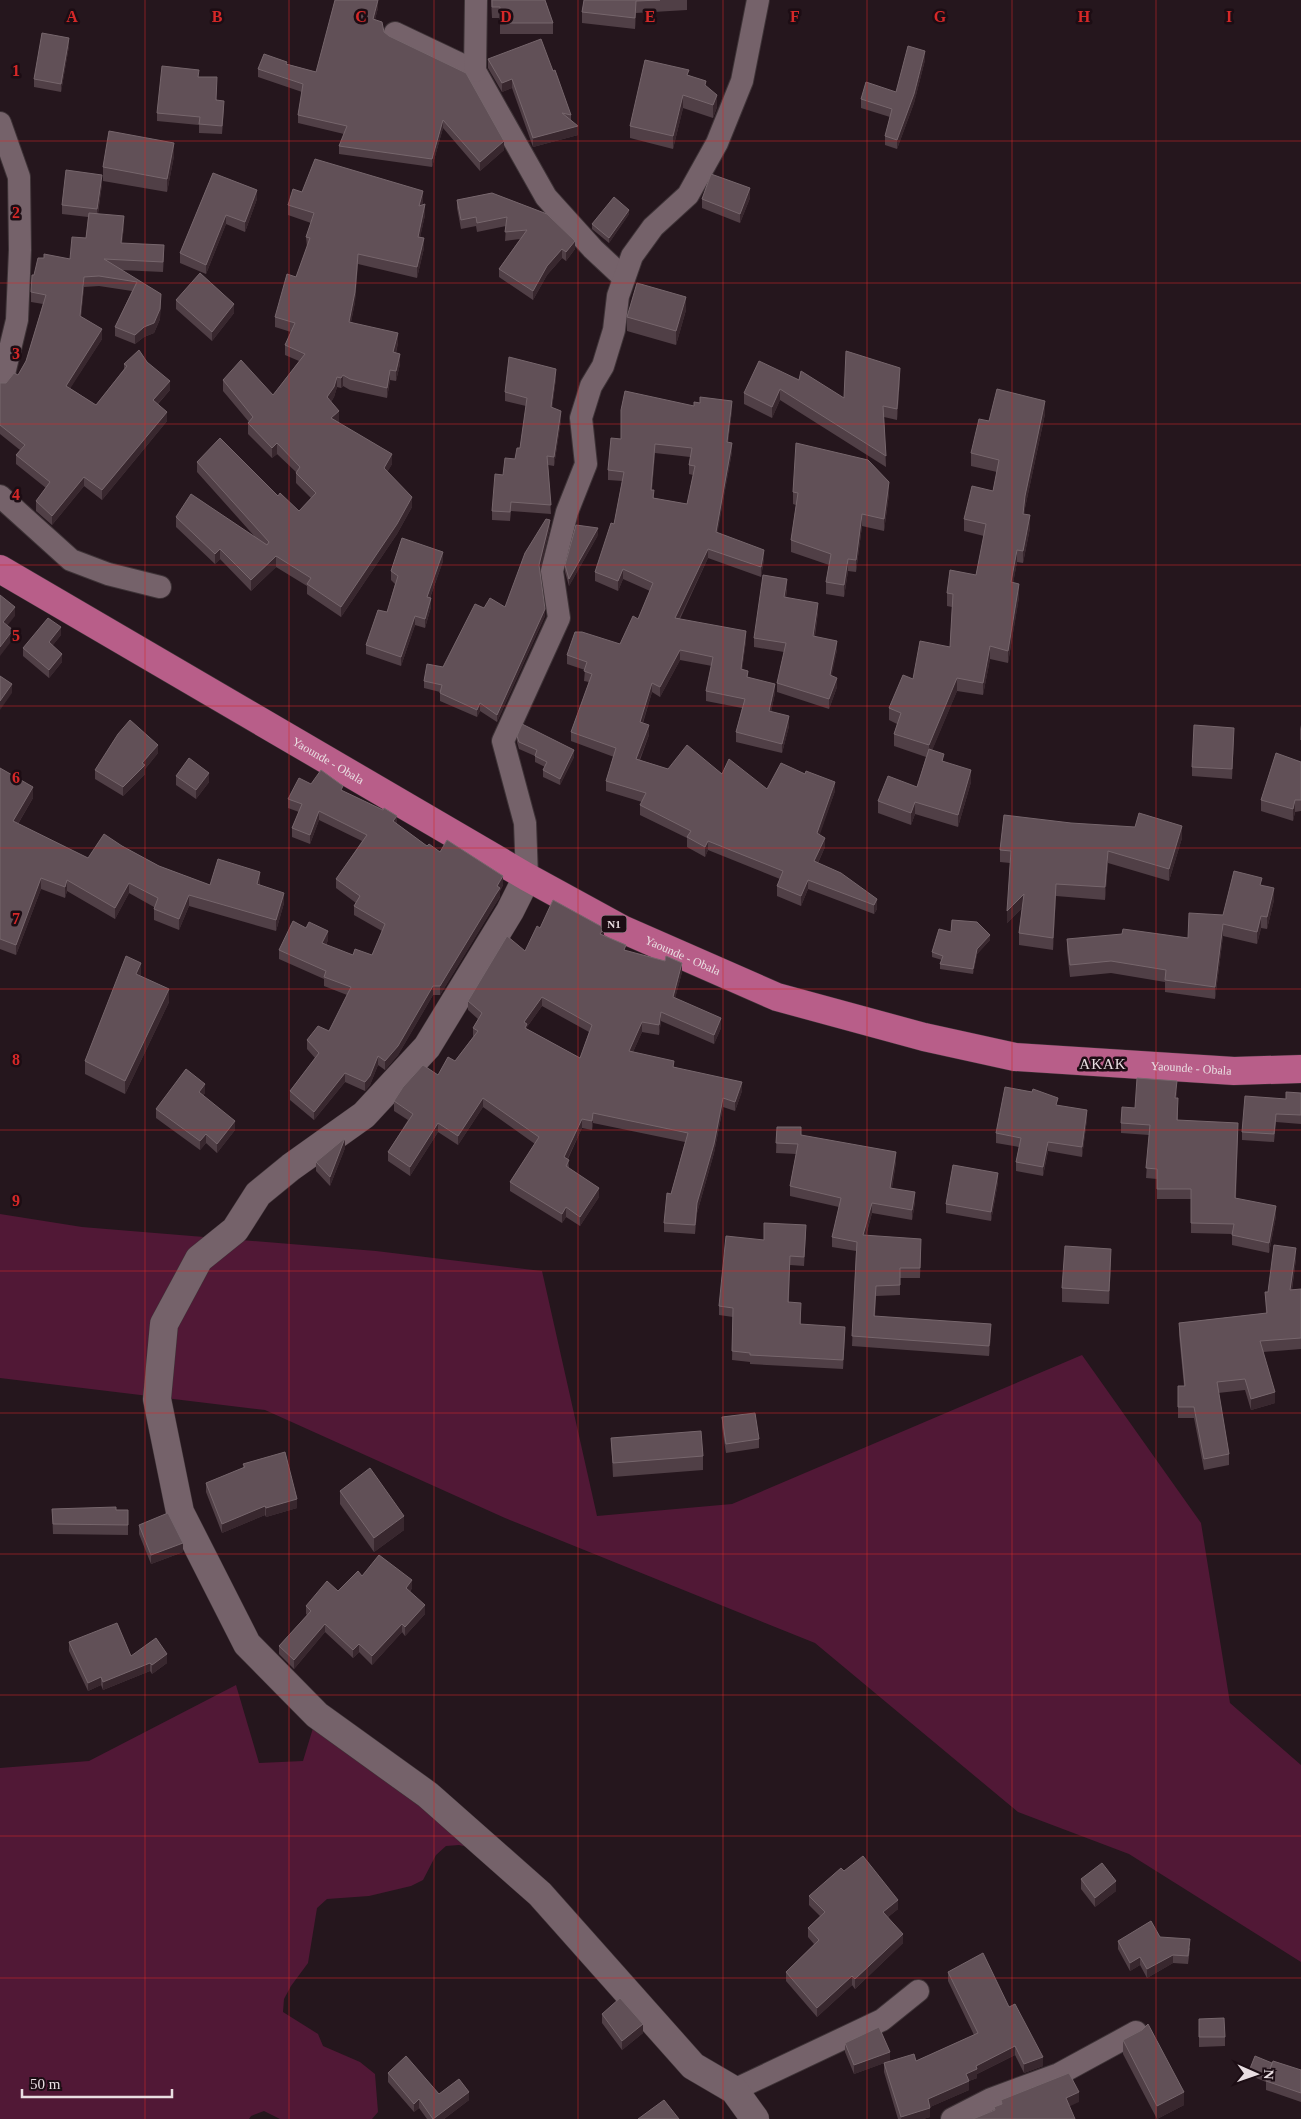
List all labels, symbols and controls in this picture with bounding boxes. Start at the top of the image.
text: A [66,8,78,25]
text: B [212,8,223,25]
text: C [355,8,367,25]
text: D [500,8,512,25]
text: E [645,8,655,25]
text: F [790,8,800,25]
text: G [934,8,947,25]
text: H [1078,8,1091,25]
text: I [1226,8,1232,25]
text: 1 [12,62,20,79]
text: 2 [12,204,20,221]
text: 3 [12,345,20,362]
text: 4 [12,486,20,503]
text: 5 [12,627,20,644]
street label: Yaounde - Obala [290,734,367,788]
text: 6 [12,769,20,786]
text: 7 [12,910,20,927]
road number: N1 [602,916,626,932]
street label: Yaounde - Obala [643,933,723,979]
text: 8 [12,1051,20,1068]
district label: AKAK [1079,1056,1127,1072]
street label: Yaounde - Obala [1150,1059,1233,1078]
text: 9 [12,1192,20,1209]
north arrow [1231,2049,1281,2099]
scale bar [22,2066,172,2098]
text: N [1261,2069,1276,2080]
text: 50 m [30,2076,61,2092]

